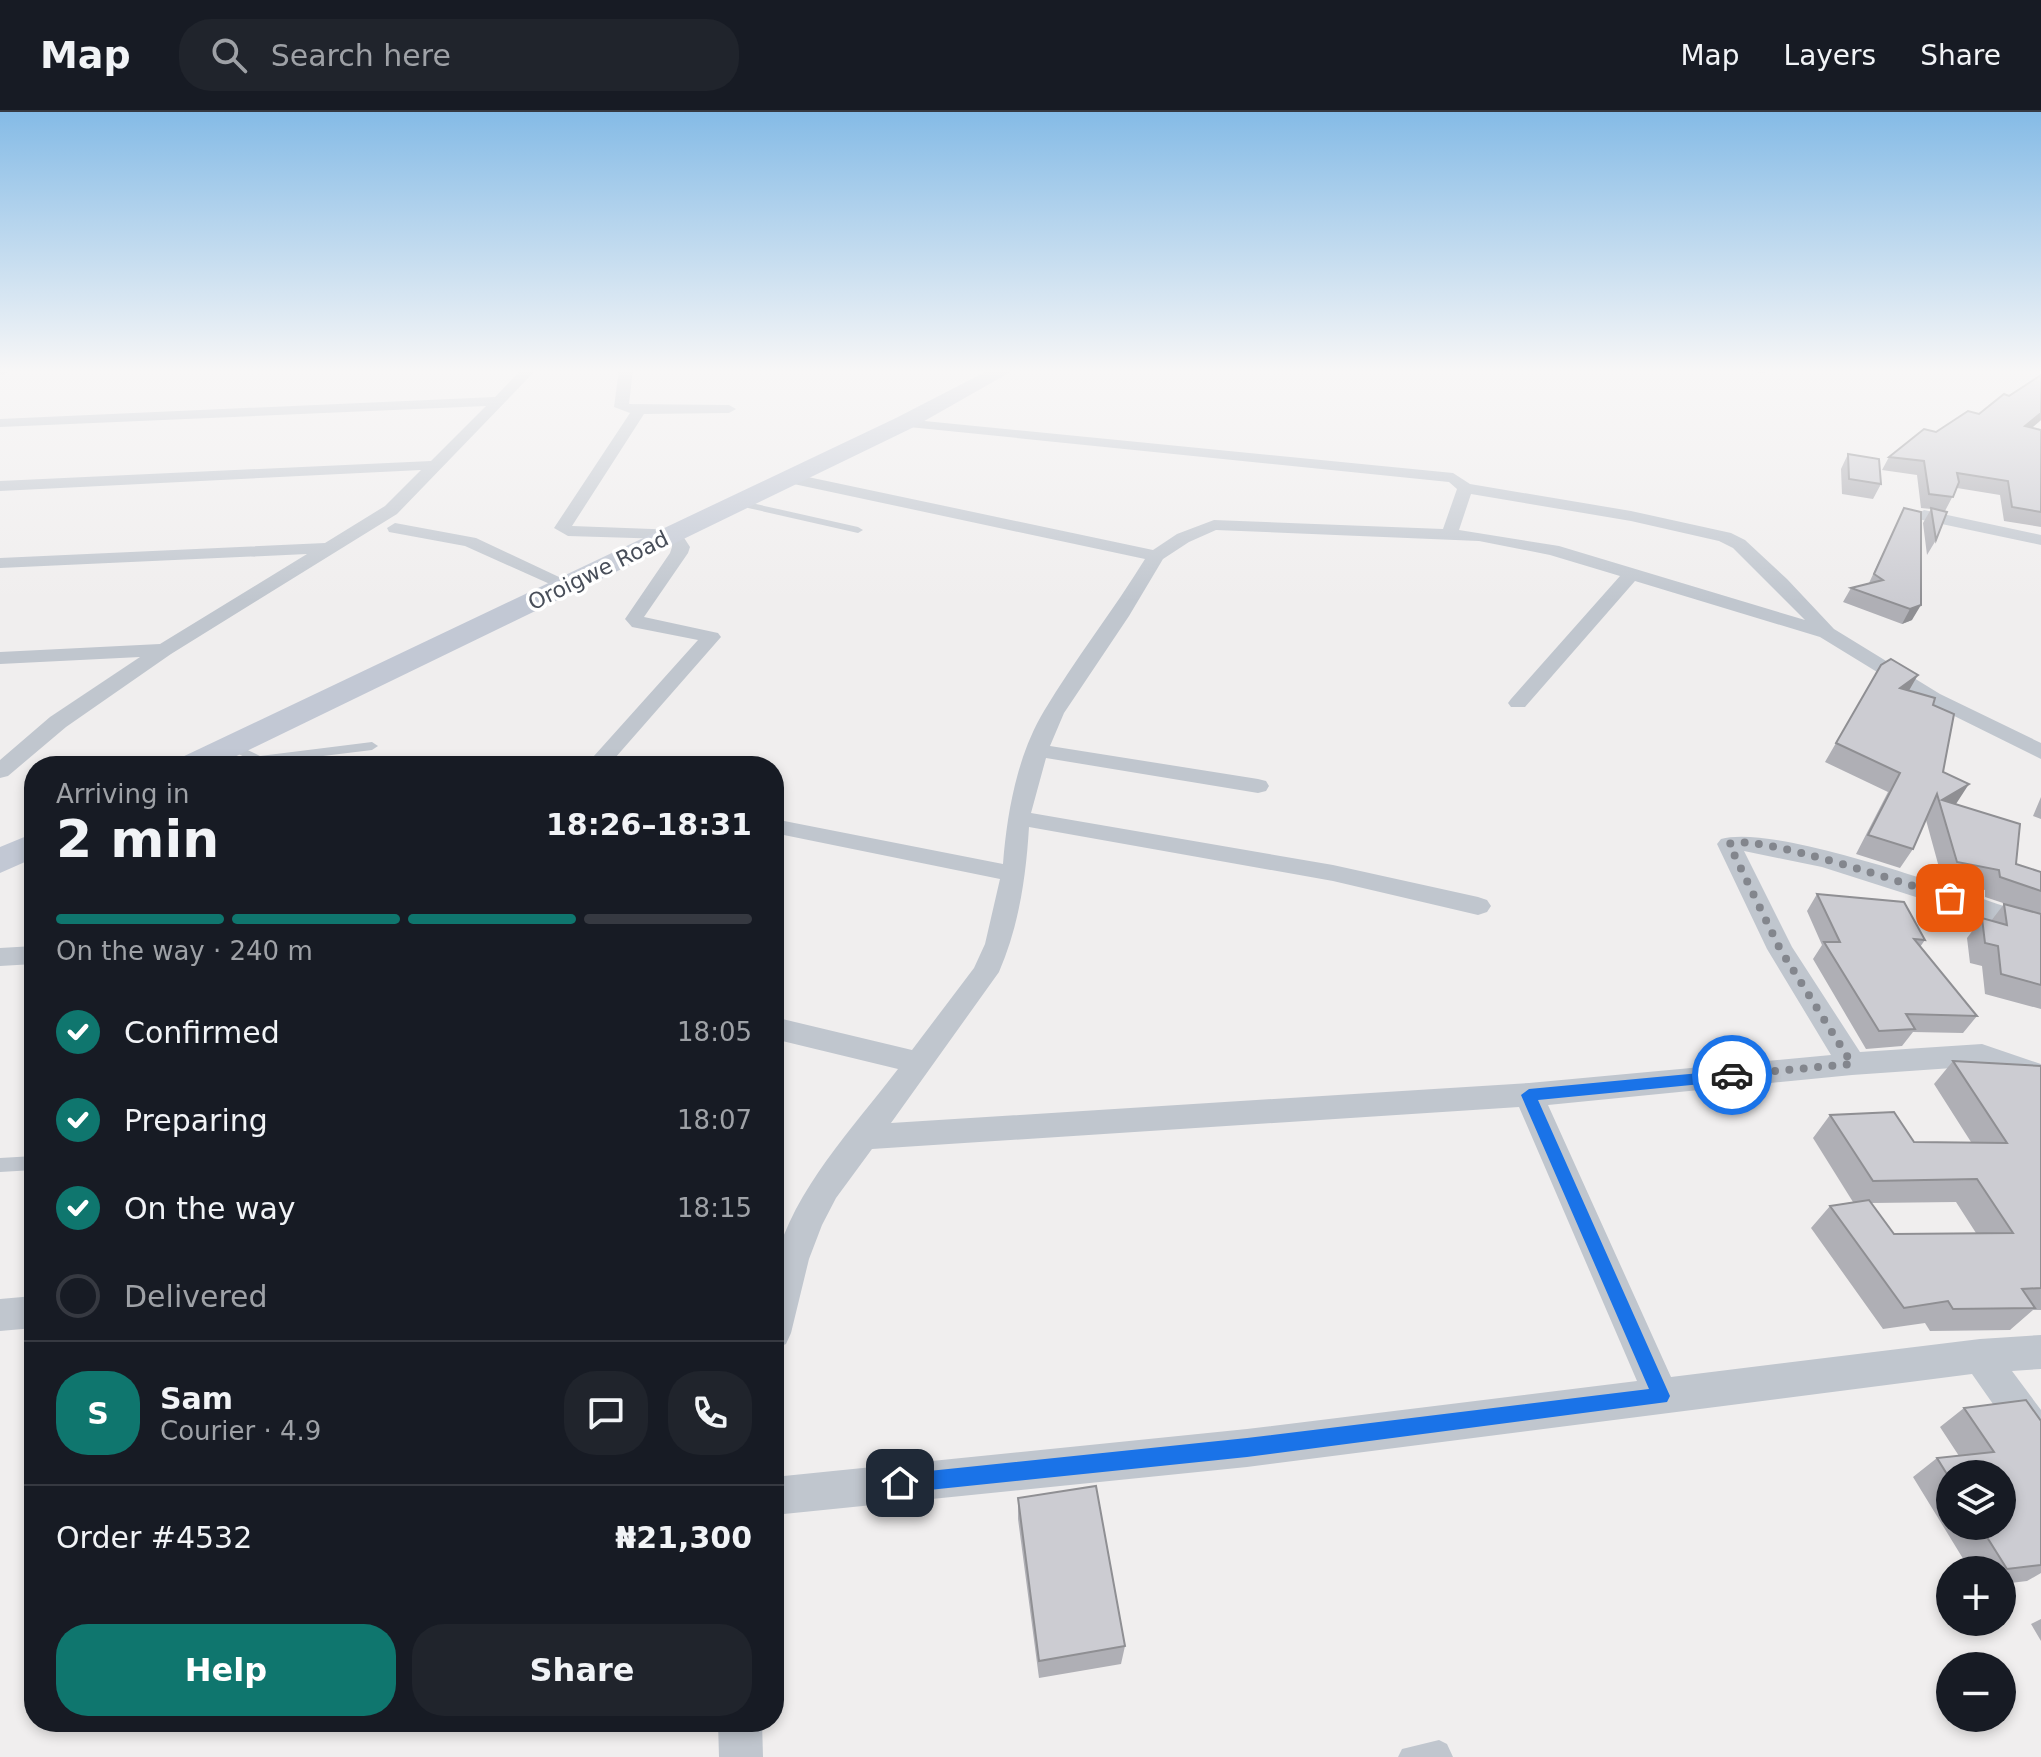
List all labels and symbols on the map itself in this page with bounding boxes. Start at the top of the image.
street label: Oroigwe Road [524,526,673,615]
pin [1916,864,1984,932]
courier [1692,1035,1772,1115]
pin [866,1449,934,1517]

